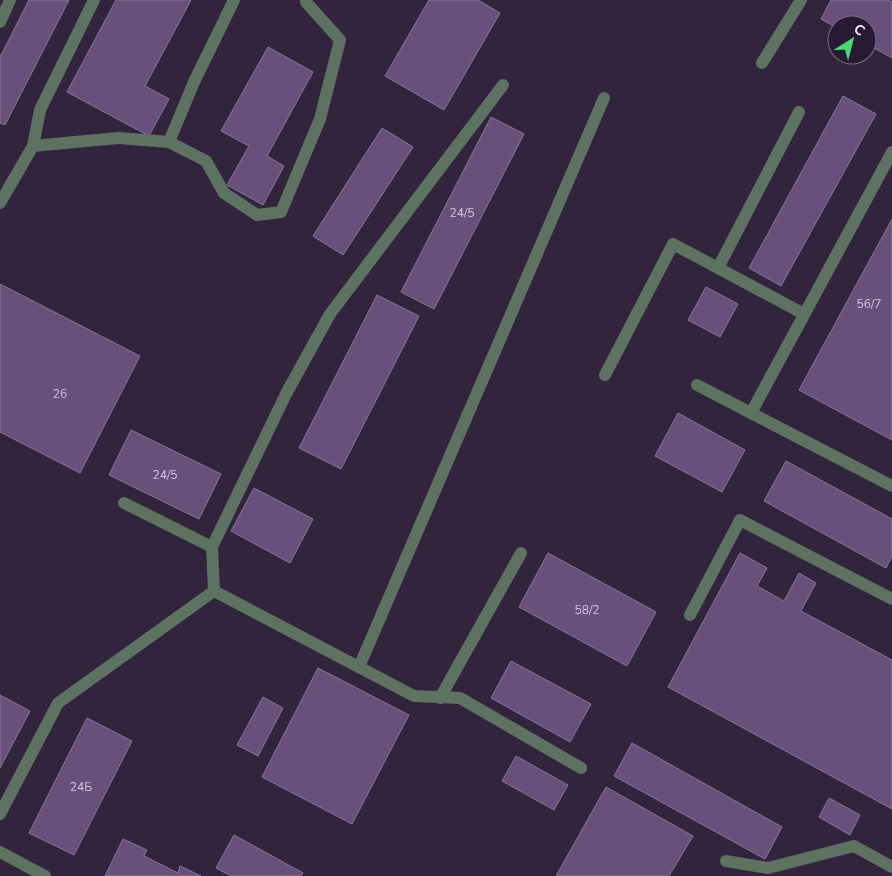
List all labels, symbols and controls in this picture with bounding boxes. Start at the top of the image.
north arrow [827,15,877,65]
text: С [850,19,869,41]
house number: 24/5 [450,205,475,221]
house number: 56/7 [857,296,882,312]
house number: 26 [53,386,67,402]
house number: 24/5 [153,467,178,483]
house number: 58/2 [575,602,600,618]
house number: 24Б [70,779,92,795]

